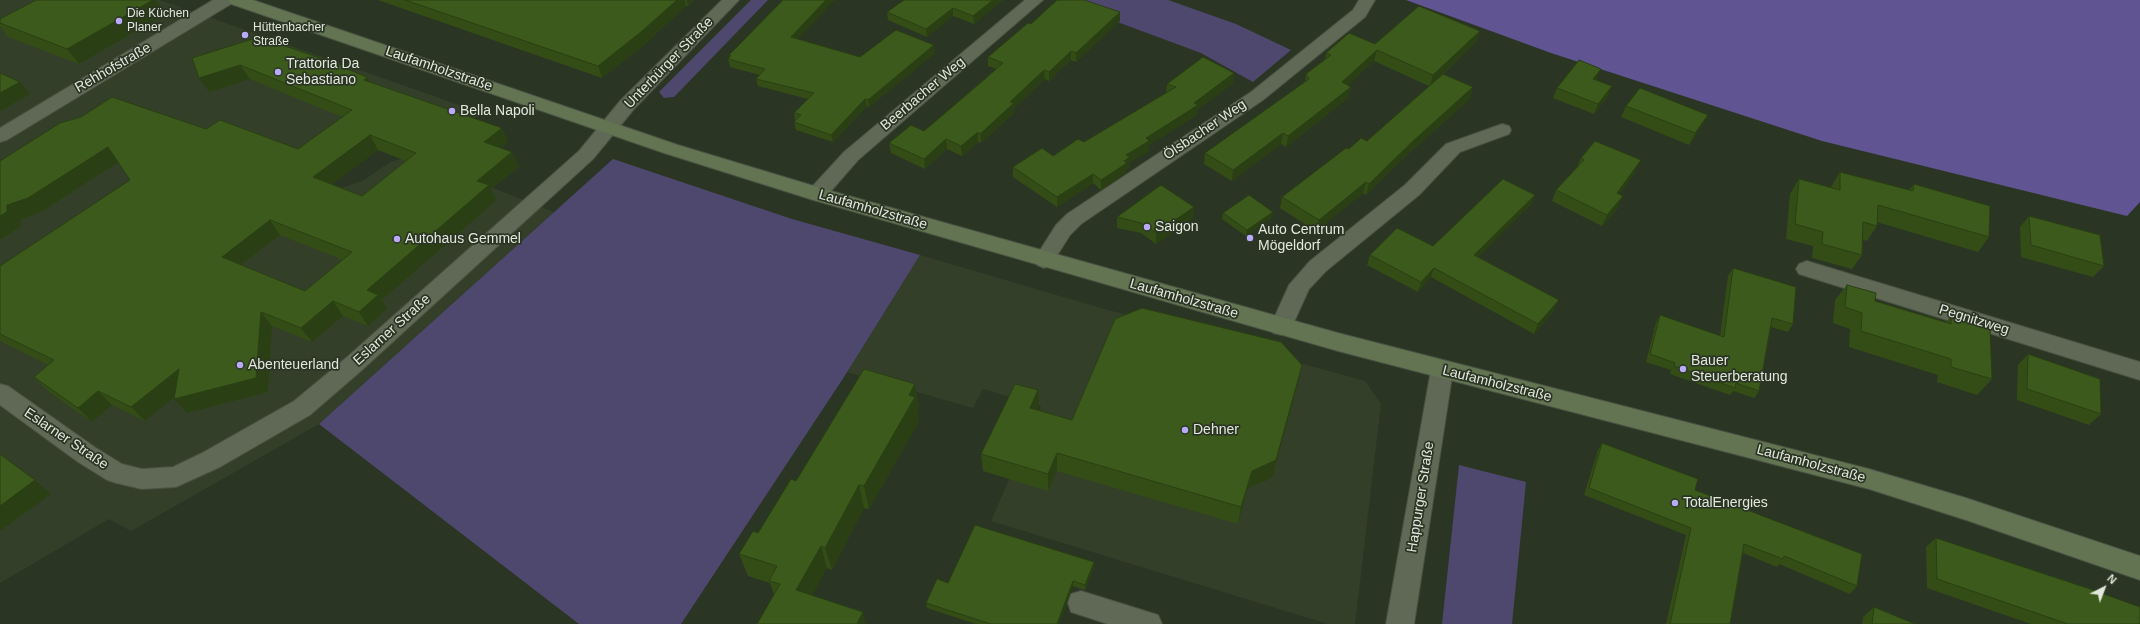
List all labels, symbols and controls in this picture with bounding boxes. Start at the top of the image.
place label: Die Küchen Planer [127,7,189,35]
street label: Unterbürger Straße [621,14,717,112]
marker: Die Küchen Planer [114,16,124,26]
place label: Hüttenbacher Straße [253,21,325,49]
marker: Hüttenbacher Straße [240,30,250,40]
street label: Rehhofstraße [72,40,154,96]
street label: Laufamholzstraße [383,43,495,95]
street label: Beerbacher Weg [877,54,969,134]
place label: Trattoria Da Sebastiano [286,56,359,88]
marker: Trattoria Da Sebastiano [273,67,283,77]
street label: Ölsbacher Weg [1160,96,1250,164]
place label: Bella Napoli [460,103,535,119]
marker: Bella Napoli [447,106,457,116]
street label: Laufamholzstraße [817,186,929,234]
place label: Saigon [1155,219,1199,235]
marker: Saigon [1142,222,1152,232]
place label: Auto Centrum Mögeldorf [1258,222,1344,254]
place label: Autohaus Gemmel [405,231,521,247]
marker: Auto Centrum Mögeldorf [1245,233,1255,243]
marker: Autohaus Gemmel [392,234,402,244]
street label: Laufamholzstraße [1128,275,1240,323]
street label: Eslarner Straße [350,291,434,369]
street label: Pegnitzweg [1937,301,2011,339]
place label: Bauer Steuerberatung [1691,353,1788,386]
place label: Abenteuerland [248,357,339,373]
marker: Abenteuerland [235,360,245,370]
street label: Laufamholzstraße [1441,362,1553,406]
marker: Bauer Steuerberatung [1678,364,1688,374]
street label: Eslarner Straße [21,405,111,473]
place label: Dehner [1193,422,1239,438]
marker: Dehner [1180,425,1190,435]
street label: Happurger Straße [1404,440,1438,554]
street label: Laufamholzstraße [1755,441,1867,487]
place label: TotalEnergies [1683,495,1768,511]
marker: TotalEnergies [1670,498,1680,508]
north arrow [2084,568,2124,608]
text: N [2105,572,2119,586]

